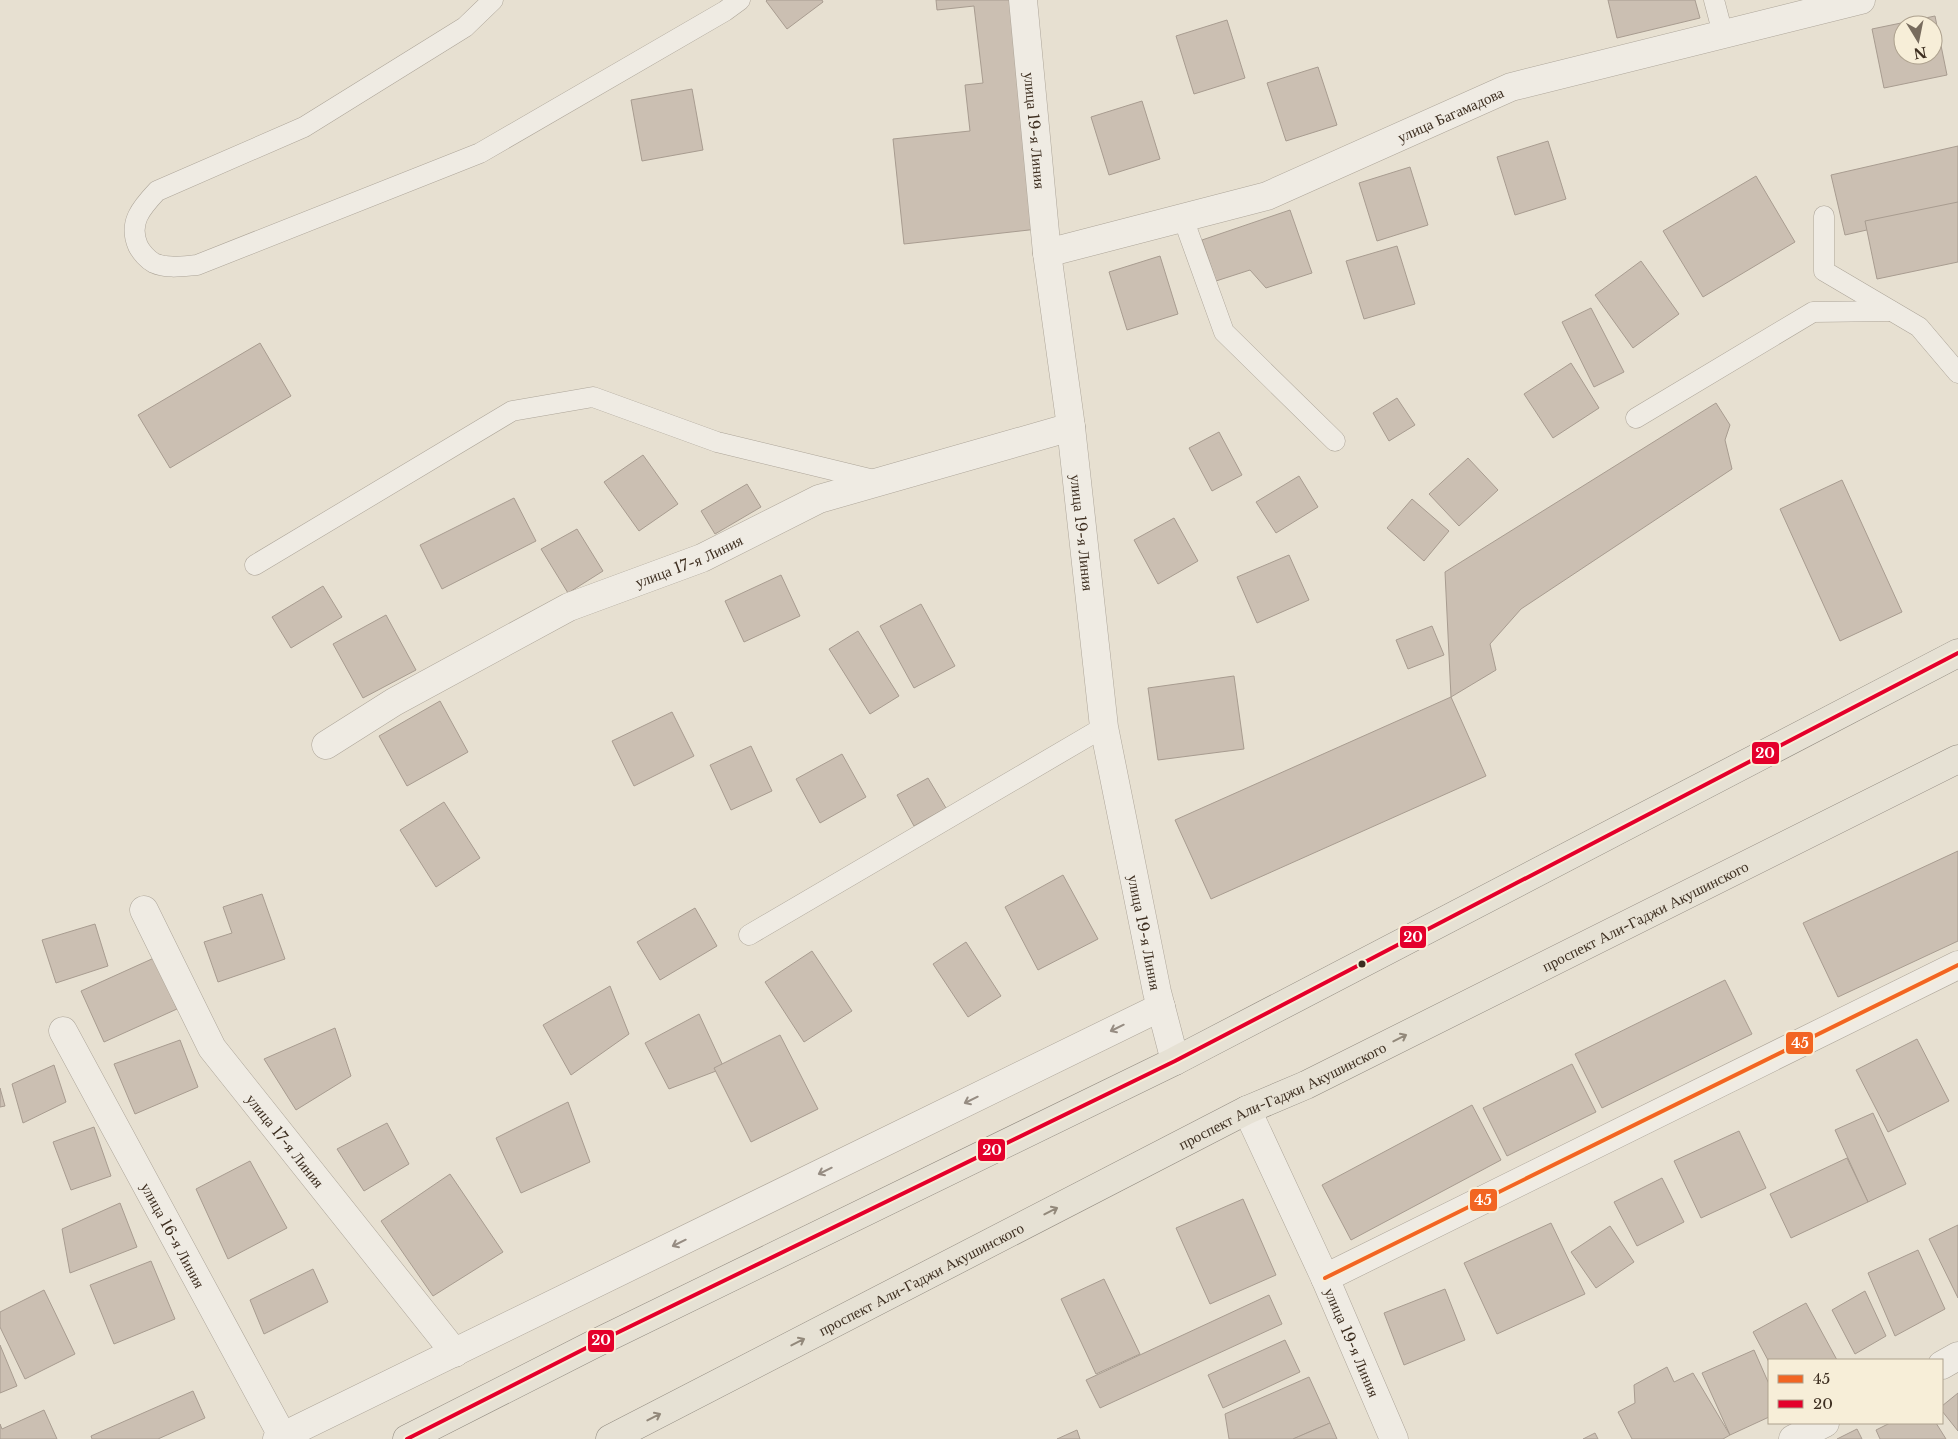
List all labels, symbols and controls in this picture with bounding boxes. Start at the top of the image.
north arrow [1893,15,1943,65]
text: N [1912,43,1928,63]
street label: улица 19-я Линия [1020,71,1050,190]
street label: улица Багамадова [1394,82,1507,146]
street label: улица 19-я Линия [1067,473,1098,592]
street label: улица 17-я Линия [632,530,746,591]
line badge: 20 [1751,741,1780,765]
text: 20 [1755,744,1775,762]
street label: проспект Али-Гаджи Акушинского [1539,856,1751,975]
street label: улица 19-я Линия [1124,873,1166,992]
line badge: 20 [1399,925,1427,949]
text: 20 [1403,928,1423,946]
unlabelled marker [1357,959,1367,969]
one-way arrow [1110,1024,1125,1034]
line badge: 45 [1785,1031,1814,1055]
one-way arrow [1393,1033,1408,1043]
text: 45 [1791,1034,1809,1052]
street label: проспект Али-Гаджи Акушинского [1175,1037,1389,1153]
street label: улица 17-я Линия [242,1090,329,1191]
one-way arrow [964,1096,979,1105]
line badge: 20 [977,1138,1006,1162]
text: 20 [982,1141,1002,1159]
one-way arrow [818,1167,833,1177]
street label: улица 16-я Линия [137,1179,210,1291]
line badge: 45 [1469,1188,1498,1212]
text: 45 [1474,1191,1492,1209]
one-way arrow [1043,1206,1058,1215]
street label: проспект Али-Гаджи Акушинского [815,1218,1027,1339]
one-way arrow [672,1239,687,1248]
street label: улица 19-я Линия [1321,1285,1384,1400]
line badge: 20 [587,1329,615,1353]
text: 20 [591,1331,611,1349]
one-way arrow [790,1337,805,1346]
legend [1768,1359,1943,1424]
text: 45 [1813,1369,1830,1388]
text: 20 [1813,1394,1833,1413]
one-way arrow [646,1412,661,1422]

